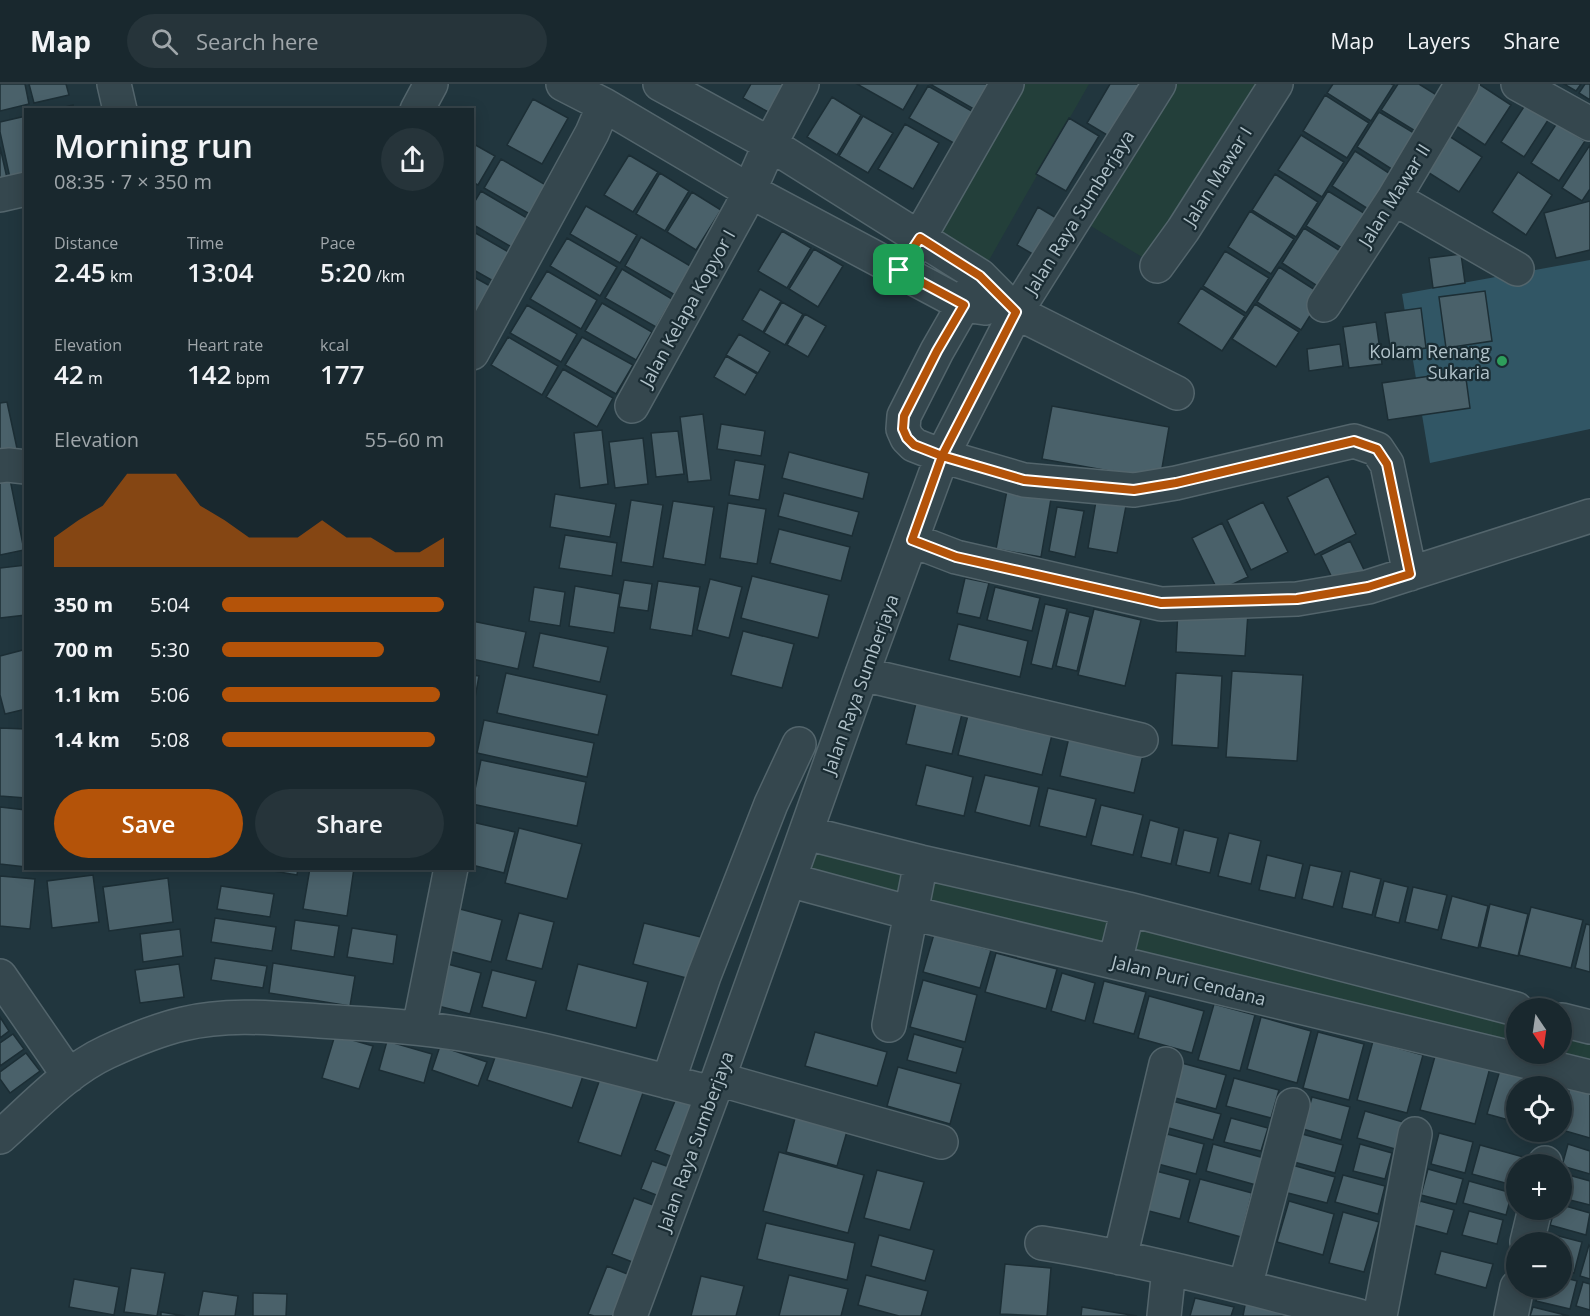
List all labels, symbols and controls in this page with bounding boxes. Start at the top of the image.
search box [127,14,547,68]
text: Map [30,22,91,60]
icon: search [148,25,181,58]
text: Search here [196,26,319,56]
text: Map [1331,27,1374,55]
text: Layers [1407,27,1471,55]
text: Share [1504,27,1560,55]
street label: Jalan Mawar I [1176,122,1257,232]
text: Morning run [54,123,253,168]
street label: Jalan Raya Sumberjaya [1018,125,1139,300]
button: share [381,128,444,191]
street label: Jalan Mawar II [1352,139,1435,253]
text: 08:35 · 7 × 350 m [54,168,212,195]
street label: Jalan Kelapa Kopyor I [633,225,740,393]
text: Distance [54,232,118,254]
text: Time [187,232,224,254]
text: Pace [320,232,355,254]
pin [873,244,924,295]
icon: arrive [882,253,915,286]
text: 2.45 [54,254,106,290]
text: 13:04 [187,254,254,290]
text: 5:20 [320,254,372,290]
text: km [106,265,133,287]
text: /km [372,265,405,287]
text: Elevation [54,334,122,356]
text: Heart rate [187,334,263,356]
text: kcal [320,334,349,356]
place label: Kolam Renang Sukaria [1369,339,1490,384]
marker: Kolam Renang Sukaria [1495,354,1509,368]
text: 42 [54,356,84,392]
text: 142 [187,356,232,392]
text: 177 [320,356,365,392]
text: m [84,367,103,389]
text: bpm [232,367,270,389]
text: Elevation [54,426,139,453]
text: 55–60 m [365,426,444,453]
text: 350 m [54,591,113,618]
text: 5:04 [150,591,190,618]
street label: Jalan Raya Sumberjaya [816,591,904,779]
text: 700 m [54,636,113,663]
text: 5:30 [150,636,190,663]
text: 1.1 km [54,681,120,708]
text: 5:06 [150,681,190,708]
text: 1.4 km [54,726,120,753]
text: 5:08 [150,726,190,753]
button: Save [54,789,243,858]
button: Share [255,789,444,858]
street label: Jalan Puri Cendana [1107,949,1269,1011]
north arrow [1506,998,1572,1064]
map controls [1506,998,1572,1298]
street label: Jalan Raya Sumberjaya [651,1048,739,1236]
button: locate [1506,1076,1572,1142]
button: + [1506,1154,1572,1220]
button: − [1506,1232,1572,1298]

